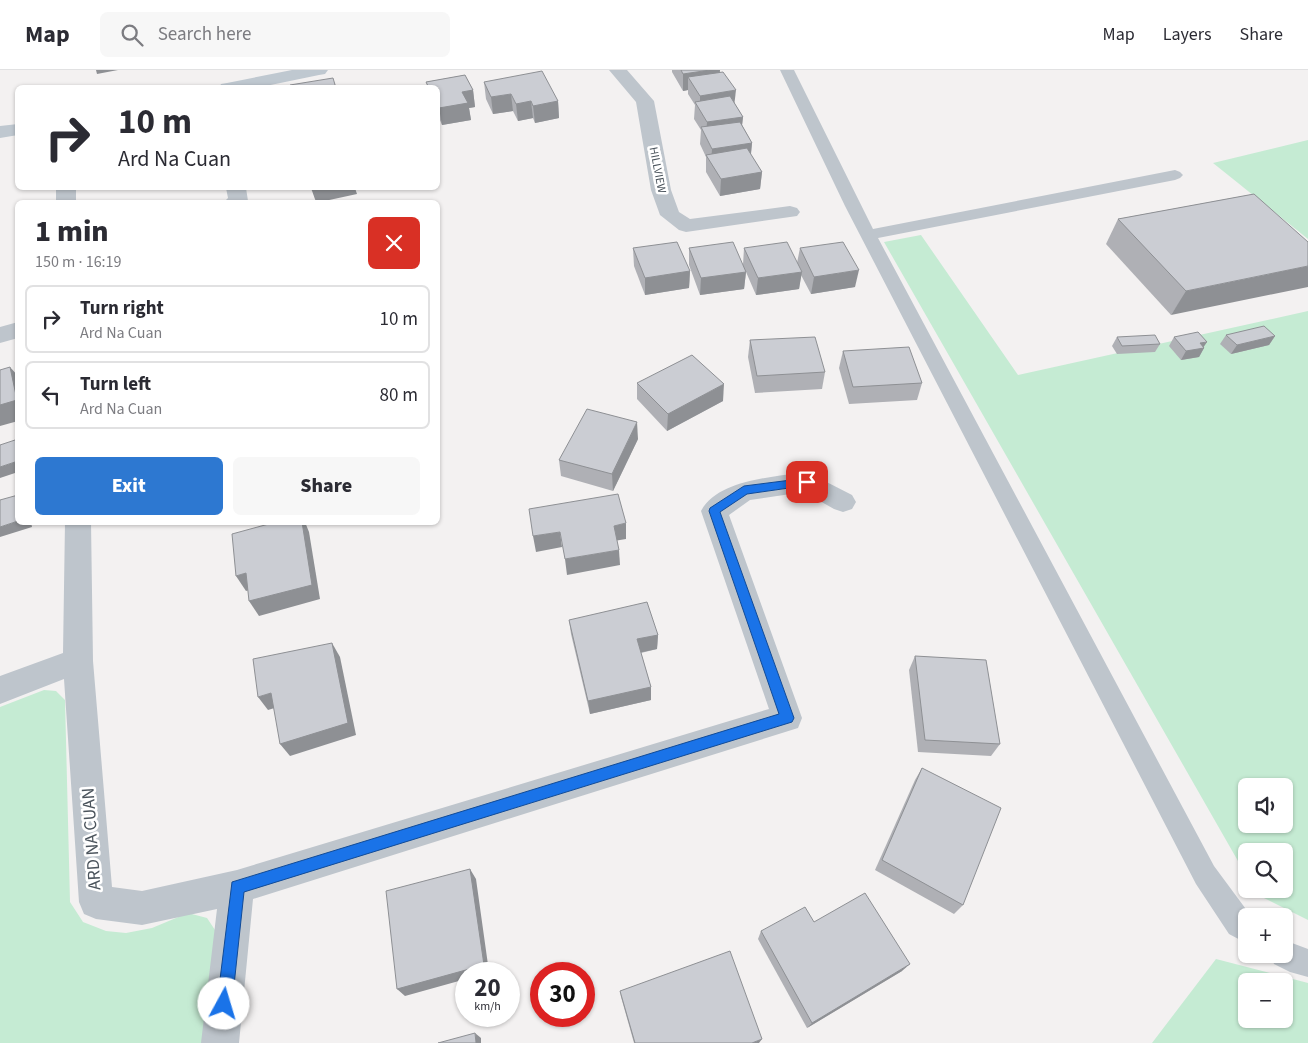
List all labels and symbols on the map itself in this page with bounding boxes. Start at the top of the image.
street label: HILLVIEW [645,145,670,195]
pin [786,461,828,503]
street label: ARD NA CUAN [75,787,108,891]
speed limit sign: 30 [530,962,595,1027]
position arrow [197,977,249,1029]

